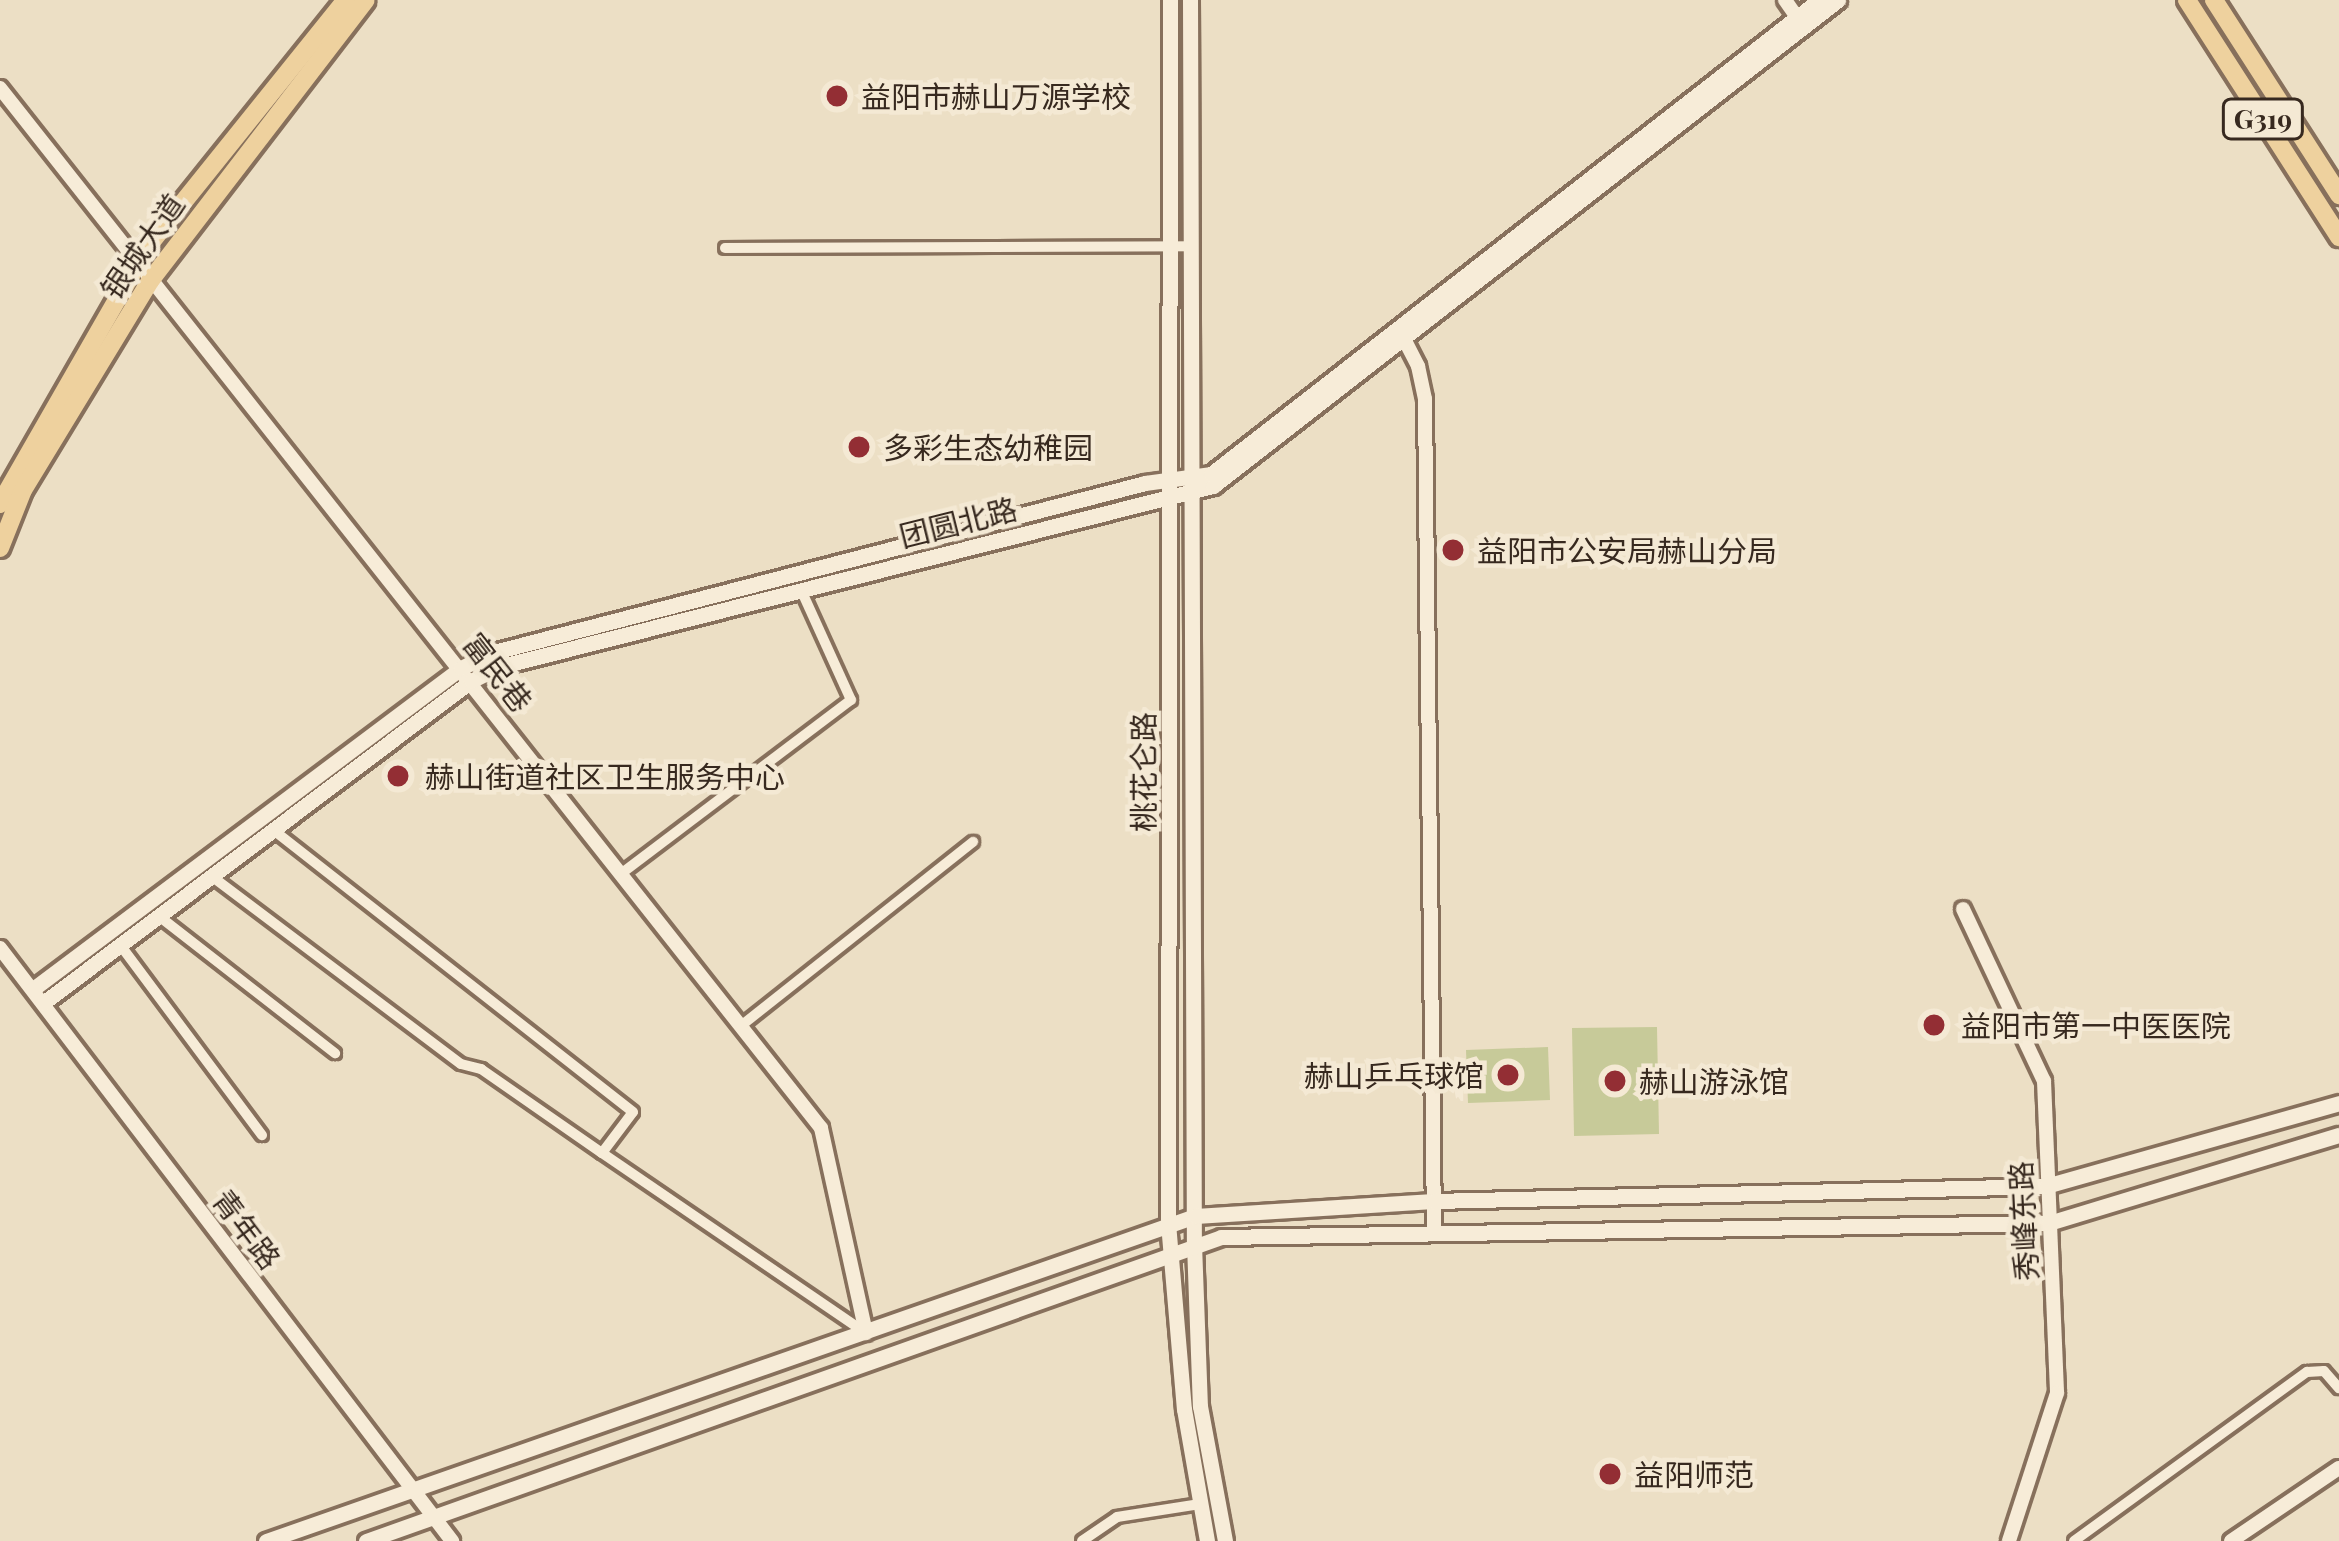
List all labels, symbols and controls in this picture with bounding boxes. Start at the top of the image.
place label: 益阳市赫山万源学校 [861,78,1131,114]
marker: 益阳市赫山万源学校 [824,83,850,109]
road number: G319 [2221,98,2305,140]
street label: 银城大道 [93,187,191,305]
place label: 多彩生态幼稚园 [883,429,1093,465]
marker: 多彩生态幼稚园 [846,434,872,460]
street label: 团圆北路 [895,490,1021,554]
place label: 益阳市公安局赫山分局 [1477,532,1777,568]
marker: 益阳市公安局赫山分局 [1440,537,1466,563]
street label: 富民巷 [456,625,540,719]
street label: 桃花仑路 [1125,712,1161,832]
place label: 赫山街道社区卫生服务中心 [425,758,785,794]
marker: 赫山街道社区卫生服务中心 [382,760,414,792]
place label: 益阳市第一中医医院 [1961,1007,2231,1043]
marker: 益阳市第一中医医院 [1918,1009,1950,1041]
place label: 赫山乒乓球馆 [1304,1057,1484,1093]
marker: 赫山乒乓球馆 [1495,1062,1521,1088]
place label: 赫山游泳馆 [1639,1063,1789,1099]
marker: 赫山游泳馆 [1602,1068,1628,1094]
street label: 秀峰东路 [2002,1160,2044,1282]
street label: 青年路 [206,1182,288,1276]
place label: 益阳师范 [1634,1456,1754,1492]
marker: 益阳师范 [1597,1461,1623,1487]

